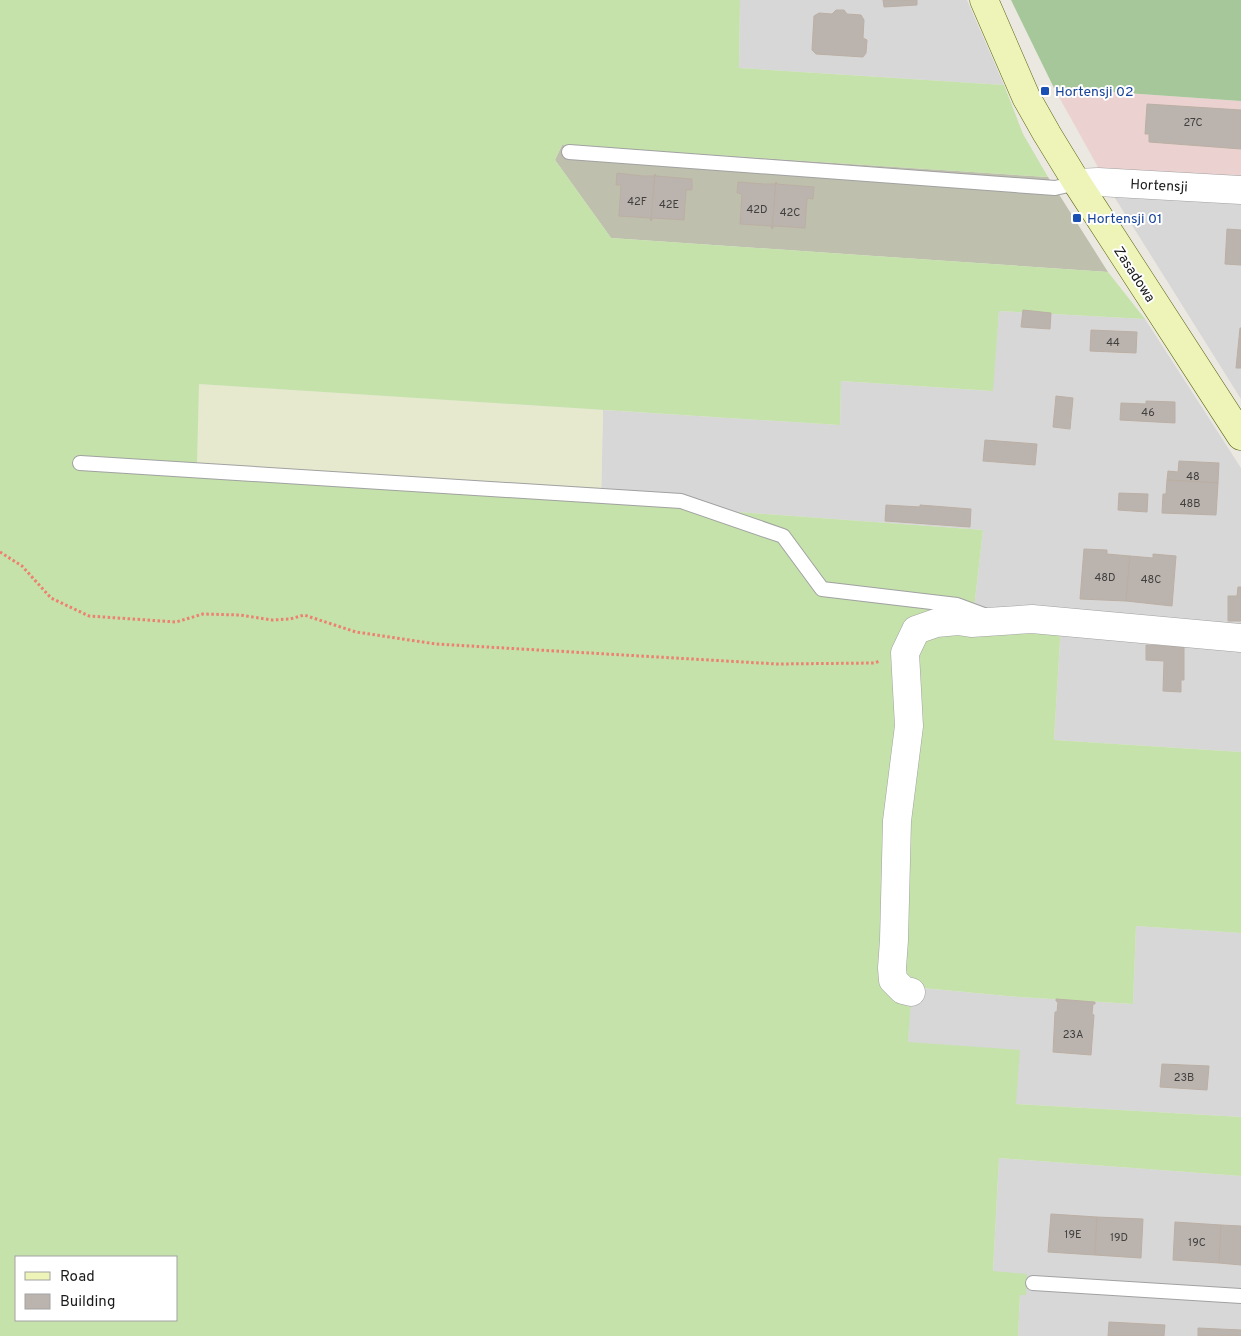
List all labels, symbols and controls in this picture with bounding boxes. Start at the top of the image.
place label: Hortensji 02 [1055,84,1133,101]
marker: Hortensji 02 [1039,85,1051,97]
house number: 27C [1183,116,1203,130]
street label: Hortensji [1130,177,1188,196]
house number: 42F [627,195,647,209]
house number: 42E [659,198,679,212]
house number: 42D [746,203,768,217]
house number: 42C [780,206,800,220]
place label: Hortensji 01 [1087,211,1162,228]
marker: Hortensji 01 [1071,212,1083,224]
street label: Zasadowa [1109,244,1158,306]
house number: 44 [1106,336,1120,350]
house number: 46 [1141,406,1155,420]
house number: 48 [1186,470,1200,484]
house number: 48B [1180,497,1200,511]
house number: 48D [1094,571,1116,585]
house number: 48C [1141,573,1161,587]
house number: 23A [1063,1028,1083,1042]
house number: 23B [1174,1071,1194,1085]
house number: 19E [1064,1228,1082,1242]
house number: 19D [1110,1231,1128,1245]
house number: 19C [1188,1236,1206,1250]
legend [15,1256,178,1321]
text: Road [60,1268,95,1287]
text: Building [60,1293,115,1312]

